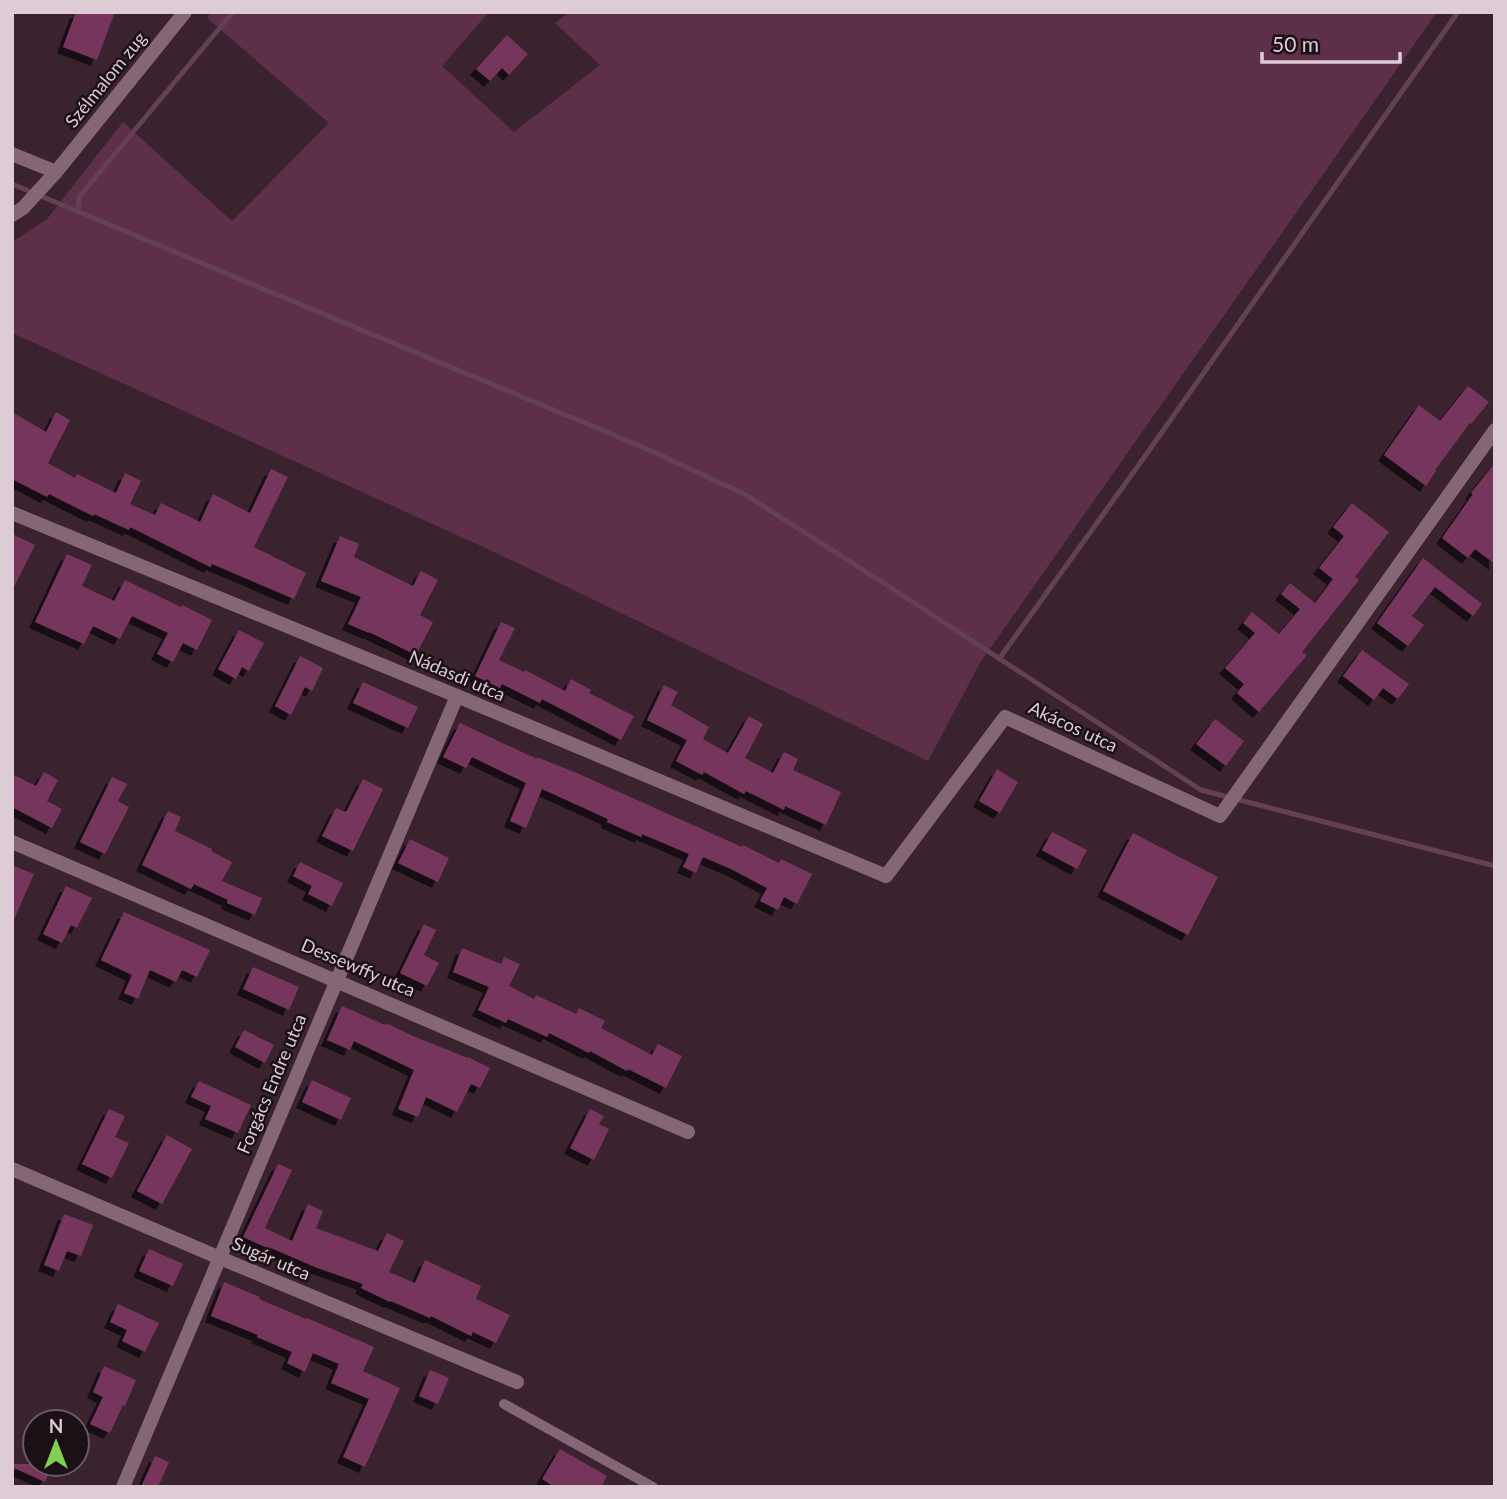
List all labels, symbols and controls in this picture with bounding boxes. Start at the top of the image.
scale bar [1262,21,1400,65]
street label: Szélmalom zug [60,27,150,131]
text: 50 m [1272,31,1319,56]
street label: Nádasdi utca [406,645,509,705]
street label: Akácos utca [1026,696,1121,756]
street label: Dessewffy utca [298,933,419,1001]
street label: Forgács Endre utca [232,1010,310,1157]
street label: Sugár utca [229,1232,314,1284]
north arrow [21,1408,91,1478]
text: N [49,1414,63,1437]

